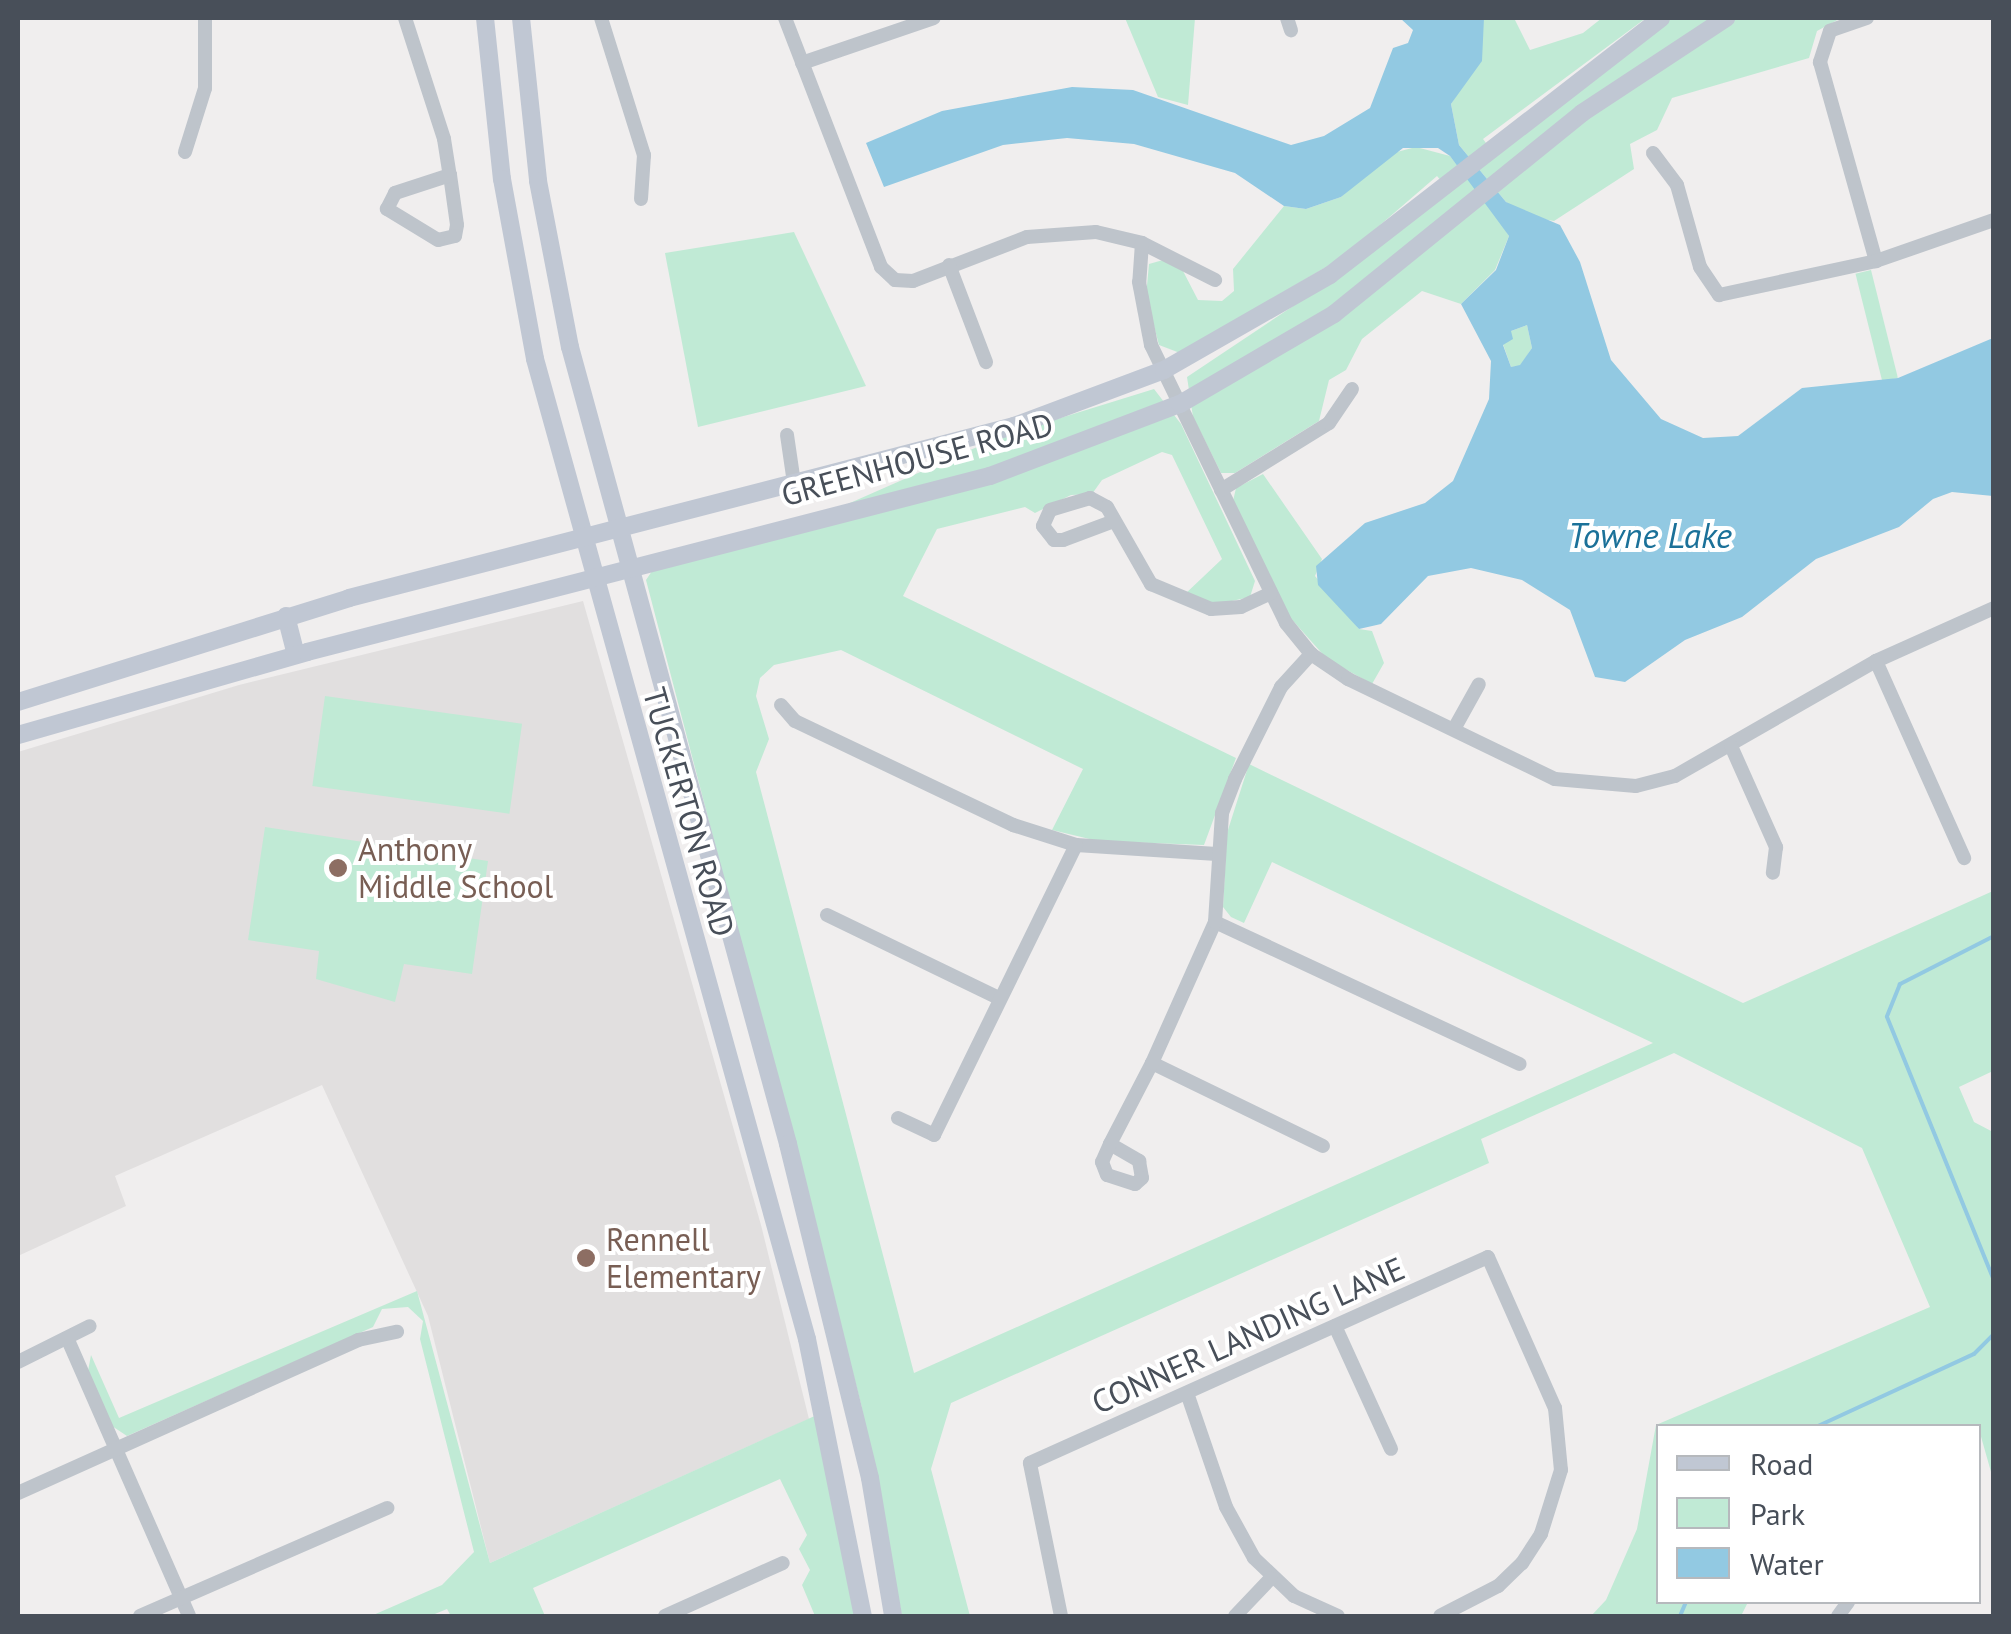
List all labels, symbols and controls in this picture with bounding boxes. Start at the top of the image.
street label: GREENHOUSE ROAD [777,404,1057,514]
water label: Towne Lake [1568,514,1732,556]
street label: TUCKERTON ROAD [635,683,743,941]
place label: Anthony Middle School [358,831,553,906]
marker: Anthony Middle School [327,857,349,879]
place label: Rennell Elementary [606,1221,761,1296]
marker: Rennell Elementary [575,1247,597,1269]
street label: CONNER LANDING LANE [1086,1249,1410,1421]
legend [1656,1424,1981,1604]
text: Road [1750,1444,1814,1483]
text: Park [1750,1494,1805,1533]
text: Water [1750,1544,1824,1583]

